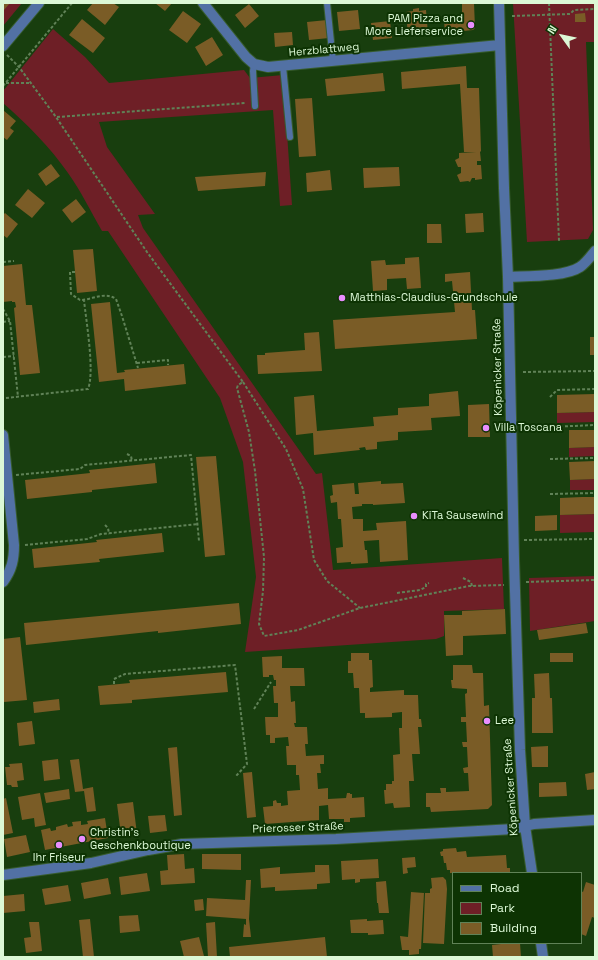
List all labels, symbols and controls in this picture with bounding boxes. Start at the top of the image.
place label: PAM Pizza and More Lieferservice [365,12,463,38]
north arrow [542,16,582,56]
marker: PAM Pizza and More Lieferservice [466,20,476,30]
text: N [544,23,560,36]
street label: Herzblattweg [288,40,360,60]
place label: Matthias-Claudius-Grundschule [350,291,518,305]
marker: Matthias-Claudius-Grundschule [337,293,347,303]
street label: Köpenicker Straße [491,318,505,416]
place label: Villa Toscana [494,421,562,435]
marker: Villa Toscana [481,423,491,433]
place label: KiTa Sausewind [422,509,503,523]
marker: KiTa Sausewind [409,511,419,521]
place label: Lee [495,714,514,728]
marker: Lee [482,716,492,726]
street label: Köpenicker Straße [501,738,521,836]
street label: Prierosser Straße [252,820,344,836]
place label: Christin's Geschenkboutique [90,826,191,852]
marker: Christin's Geschenkboutique [77,834,87,844]
marker: Ihr Friseur [54,840,64,850]
place label: Ihr Friseur [33,851,85,865]
legend [452,872,582,944]
text: Road [490,880,519,896]
text: Park [490,900,515,916]
text: Building [490,920,537,936]

